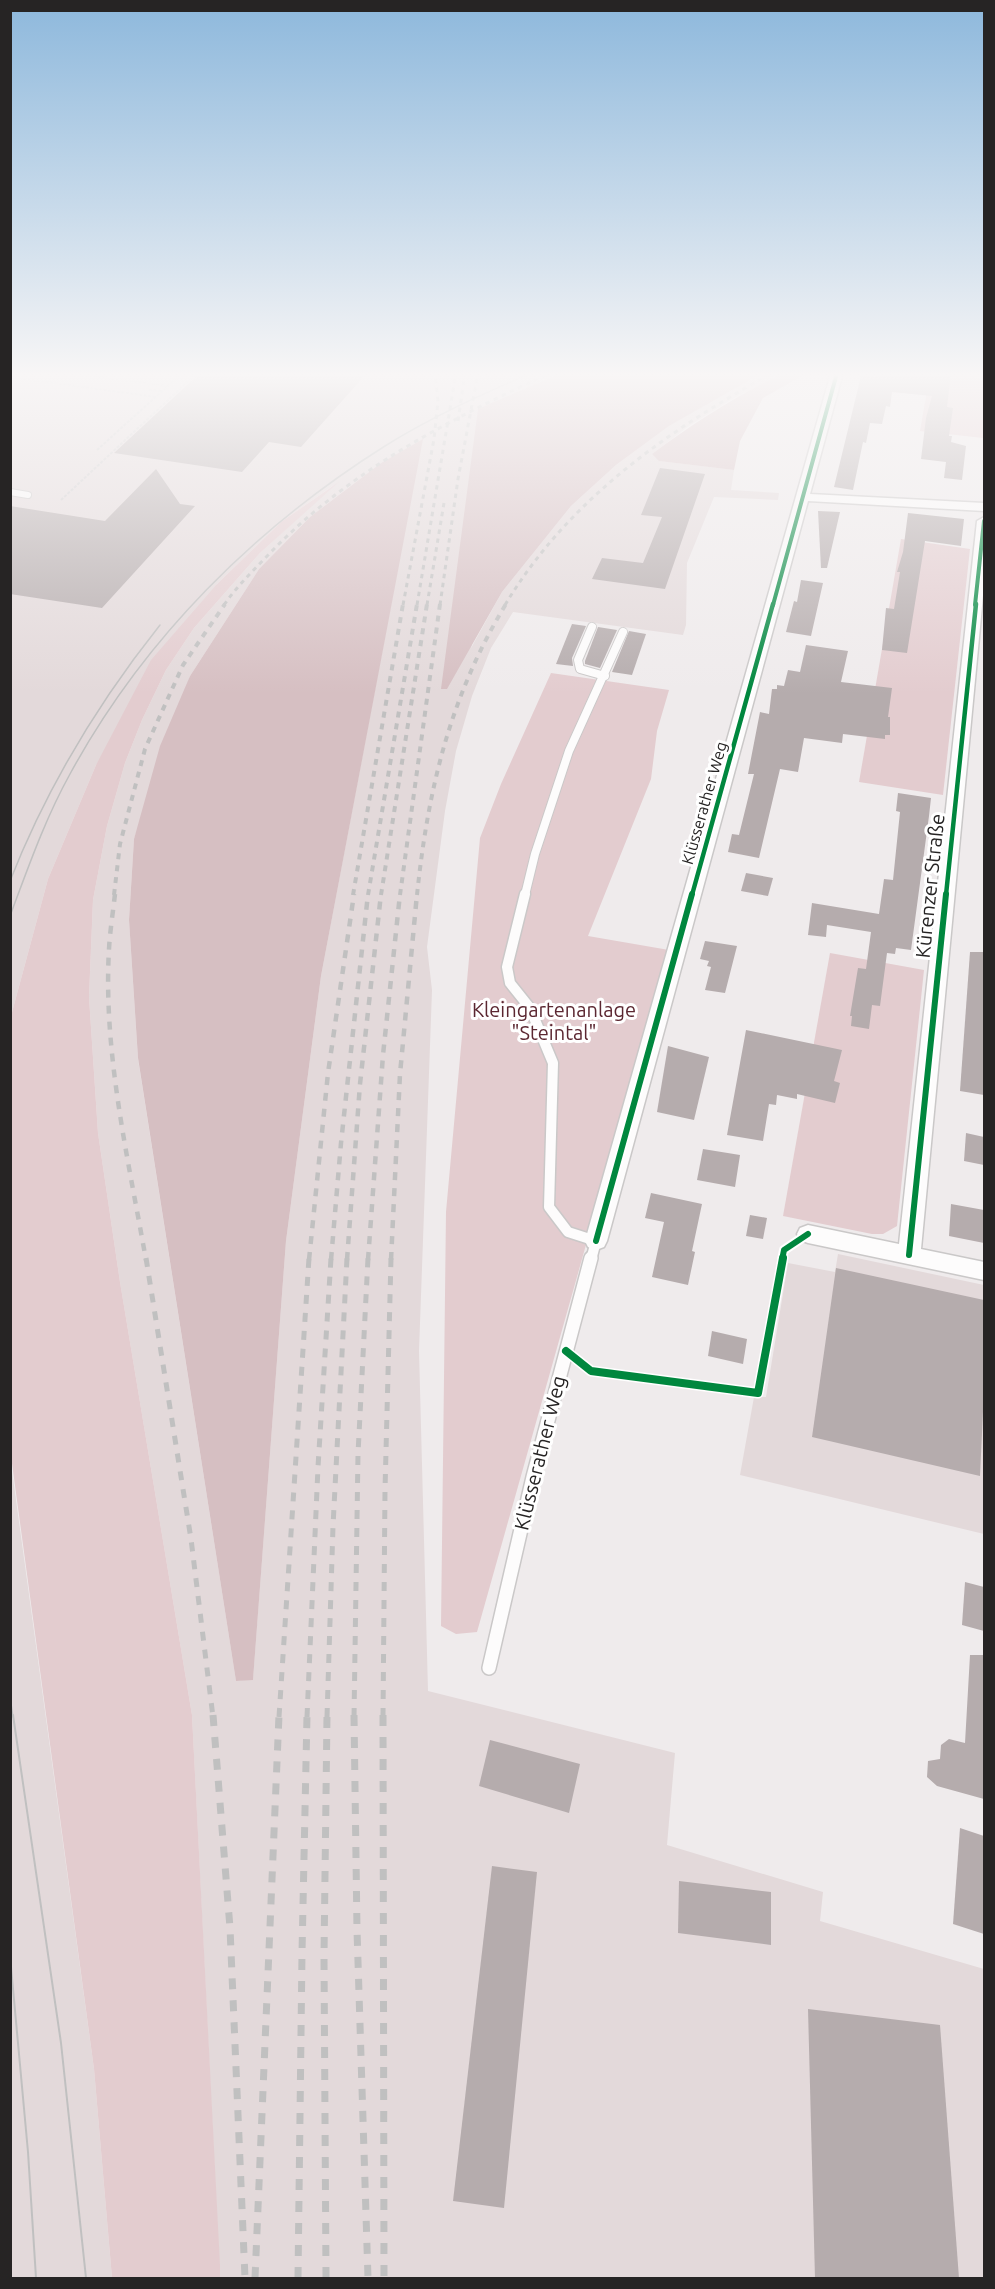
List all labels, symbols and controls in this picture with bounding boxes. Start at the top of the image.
street label: Klüsserather Weg [678,740,730,866]
street label: Kürenzer Straße [910,813,949,959]
park label: Kleingartenanlage "Steintal" [472,998,636,1044]
street label: Klüsserather Weg [509,1373,570,1532]

